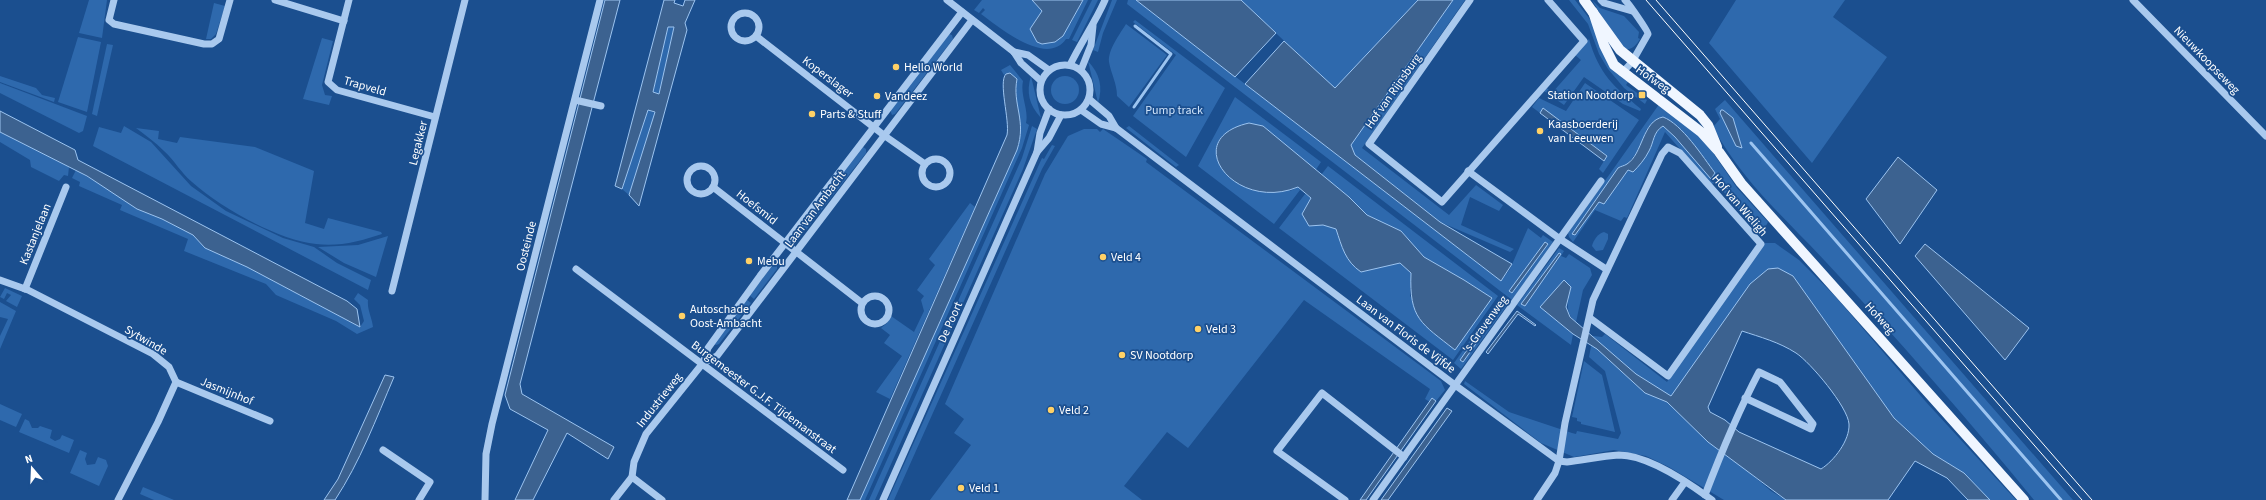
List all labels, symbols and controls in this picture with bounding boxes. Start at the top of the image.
street label: Nieuwkoopseweg [2170,23,2244,98]
street label: Hof van Rijnsburg [1361,50,1426,132]
street label: Koperslager [799,52,858,103]
place label: Hello World [904,59,963,76]
street label: Hofweg [1632,61,1673,97]
marker: Hello World [891,62,901,72]
street label: Trapveld [342,72,388,101]
place label: Station Nootdorp [1547,87,1634,104]
place label: Vandeez [885,88,927,105]
marker: Station Nootdorp [1637,90,1647,100]
marker: Vandeez [872,91,882,101]
park label: Pump track [1145,102,1203,119]
place label: Parts & Stuff [820,106,882,123]
marker: Parts & Stuff [807,109,817,119]
place label: Kaasboerderij van Leeuwen [1548,116,1618,147]
street label: Legakker [405,118,432,167]
marker: Kaasboerderij van Leeuwen [1535,126,1545,136]
street label: Laan van Ambacht [781,167,850,251]
street label: Hof van Wieligh [1708,171,1771,240]
street label: Hoefsmid [732,186,781,229]
street label: Kastanjelaan [15,201,55,267]
street label: Oosteinde [512,219,541,273]
place label: Veld 4 [1111,249,1141,266]
marker: Veld 4 [1098,252,1108,262]
place label: Mebu [757,253,785,270]
marker: Mebu [744,256,754,266]
street label: Laan van Floris de Vijfde [1352,291,1459,377]
street label: 's-Gravenweg [1459,292,1512,357]
street label: Hofweg [1861,298,1899,338]
street label: De Poort [934,299,967,346]
place label: Autoschade Oost-Ambacht [690,301,762,332]
marker: Autoschade Oost-Ambacht [677,311,687,321]
street label: Sytwinde [121,321,170,360]
place label: Veld 3 [1206,321,1236,338]
marker: Veld 3 [1193,324,1203,334]
street label: Burgemeester G.J.F. Tijdemanstraat [687,337,840,458]
place label: SV Nootdorp [1130,347,1194,364]
marker: SV Nootdorp [1117,350,1127,360]
street label: Industrieweg [633,369,686,431]
street label: Jasmijnhof [198,373,256,410]
place label: Veld 2 [1059,402,1089,419]
marker: Veld 2 [1046,405,1056,415]
north arrow [12,448,52,488]
text: N [23,451,35,467]
place label: Veld 1 [969,480,999,497]
marker: Veld 1 [956,483,966,493]

